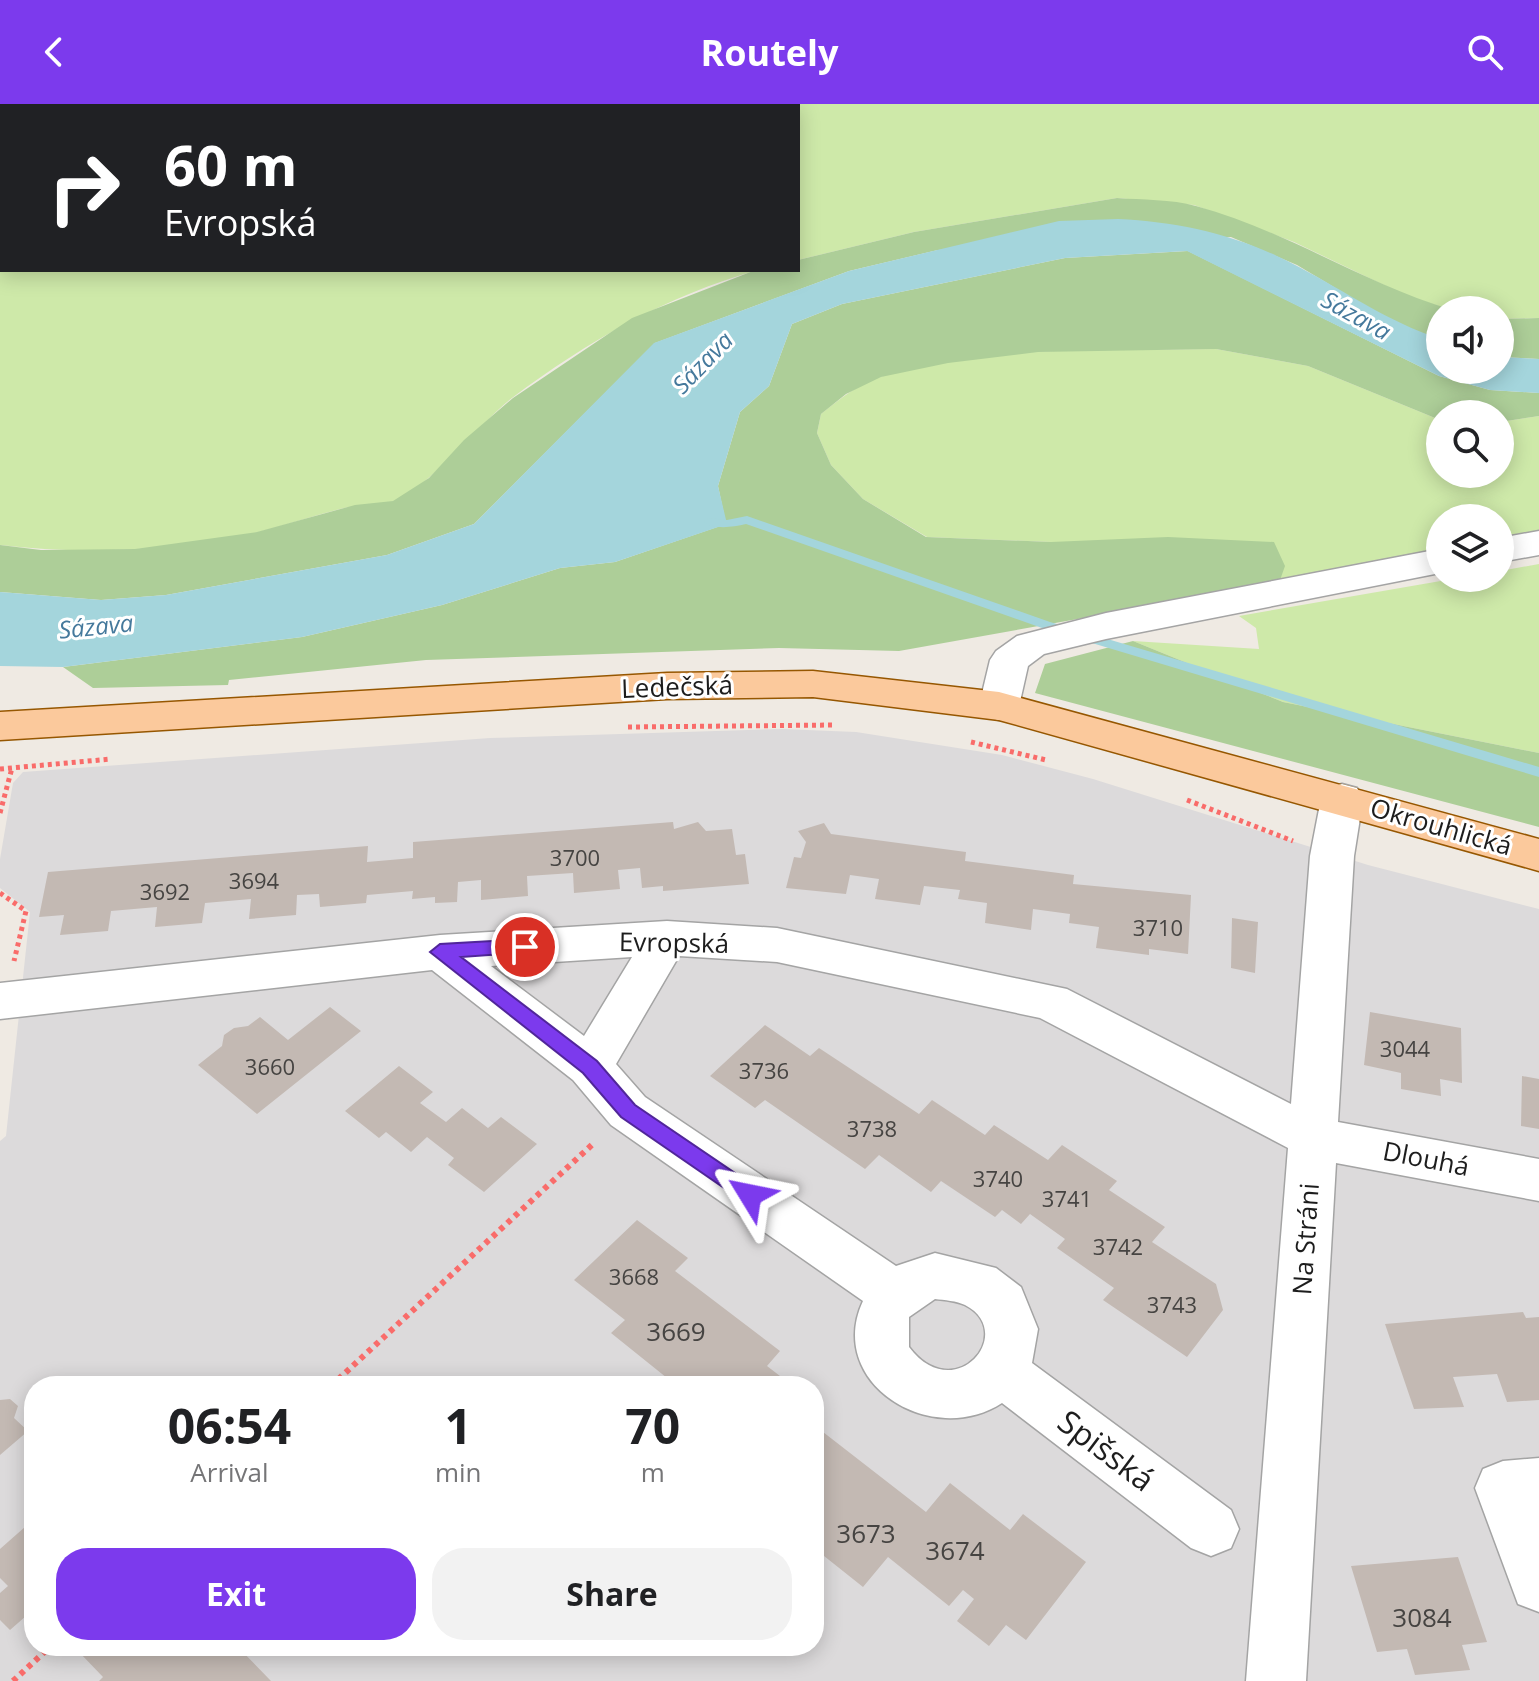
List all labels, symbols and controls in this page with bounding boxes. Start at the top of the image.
text: Routely [700,28,839,77]
icon: back [32,30,76,74]
icon: search [1463,30,1507,74]
text: 60 m [164,126,298,202]
icon: right [32,136,136,240]
text: Evropská [164,198,316,247]
water label: Sázava [1316,282,1398,347]
map controls [1426,296,1514,592]
button: sound [1426,296,1514,384]
water label: Sázava [664,323,740,400]
button: search [1426,400,1514,488]
button: layers [1426,504,1514,592]
water label: Sázava [57,605,135,646]
street label: Ledečská [621,666,733,706]
street label: Okrouhlická [1366,789,1516,863]
house number: 3700 [550,842,600,872]
house number: 3694 [229,865,280,895]
house number: 3692 [140,876,190,906]
house number: 3710 [1133,912,1183,942]
pin [491,913,559,981]
street label: Evropská [619,923,729,961]
icon: arrive [503,925,547,969]
house number: 3044 [1380,1033,1431,1063]
house number: 3660 [245,1051,295,1081]
house number: 3736 [739,1055,789,1085]
house number: 3738 [847,1113,897,1143]
street label: Dlouhá [1380,1132,1473,1184]
position arrow [708,1153,792,1237]
house number: 3740 [973,1163,1023,1193]
street label: Na Stráni [1283,1182,1327,1296]
house number: 3741 [1042,1183,1092,1213]
house number: 3742 [1093,1231,1143,1261]
house number: 3668 [609,1261,659,1291]
house number: 3743 [1147,1289,1197,1319]
house number: 3669 [646,1313,706,1349]
text: 06:54 [168,1393,291,1458]
text: 1 [445,1393,472,1458]
text: 70 [625,1393,680,1458]
street label: Spišská [1050,1399,1164,1500]
text: Arrival [190,1454,269,1490]
text: min [435,1454,482,1490]
text: m [641,1454,665,1490]
house number: 3673 [836,1515,896,1551]
house number: 3674 [925,1532,985,1568]
button: Exit [56,1548,416,1640]
button: Share [432,1548,792,1640]
house number: 3084 [1392,1599,1452,1635]

